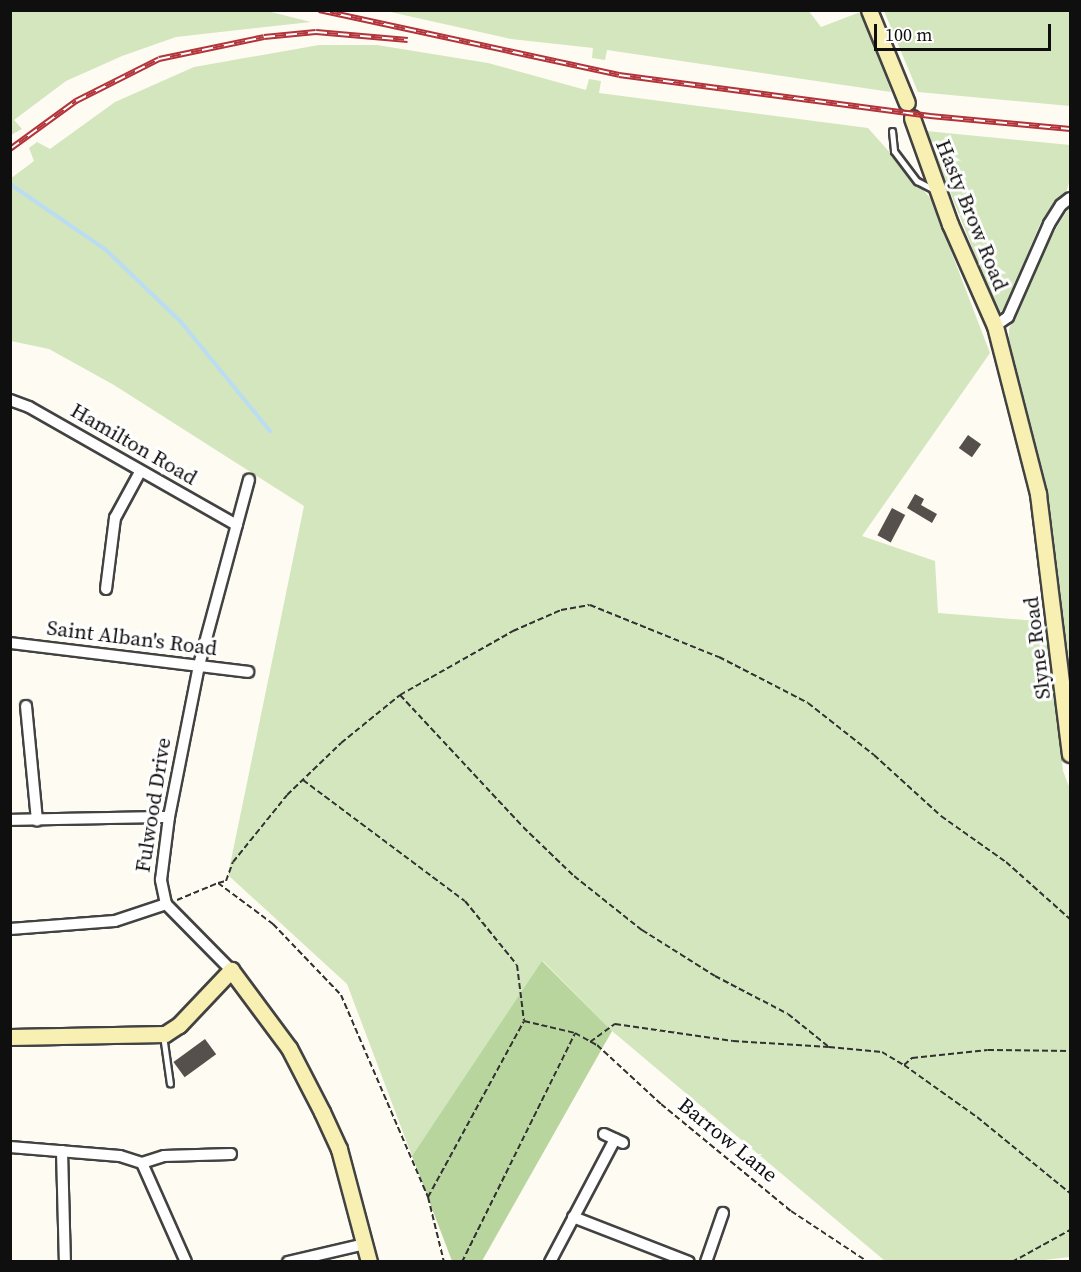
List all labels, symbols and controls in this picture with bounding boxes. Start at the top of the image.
scale bar [877,12,1054,50]
text: 100 m [885,22,932,47]
street label: Hasty Brow Road [930,136,1014,294]
street label: Hamilton Road [66,398,202,490]
street label: Slyne Road [1018,595,1056,701]
street label: Saint Alban's Road [45,615,219,661]
street label: Fulwood Drive [130,736,176,874]
street label: Barrow Lane [673,1092,783,1188]

